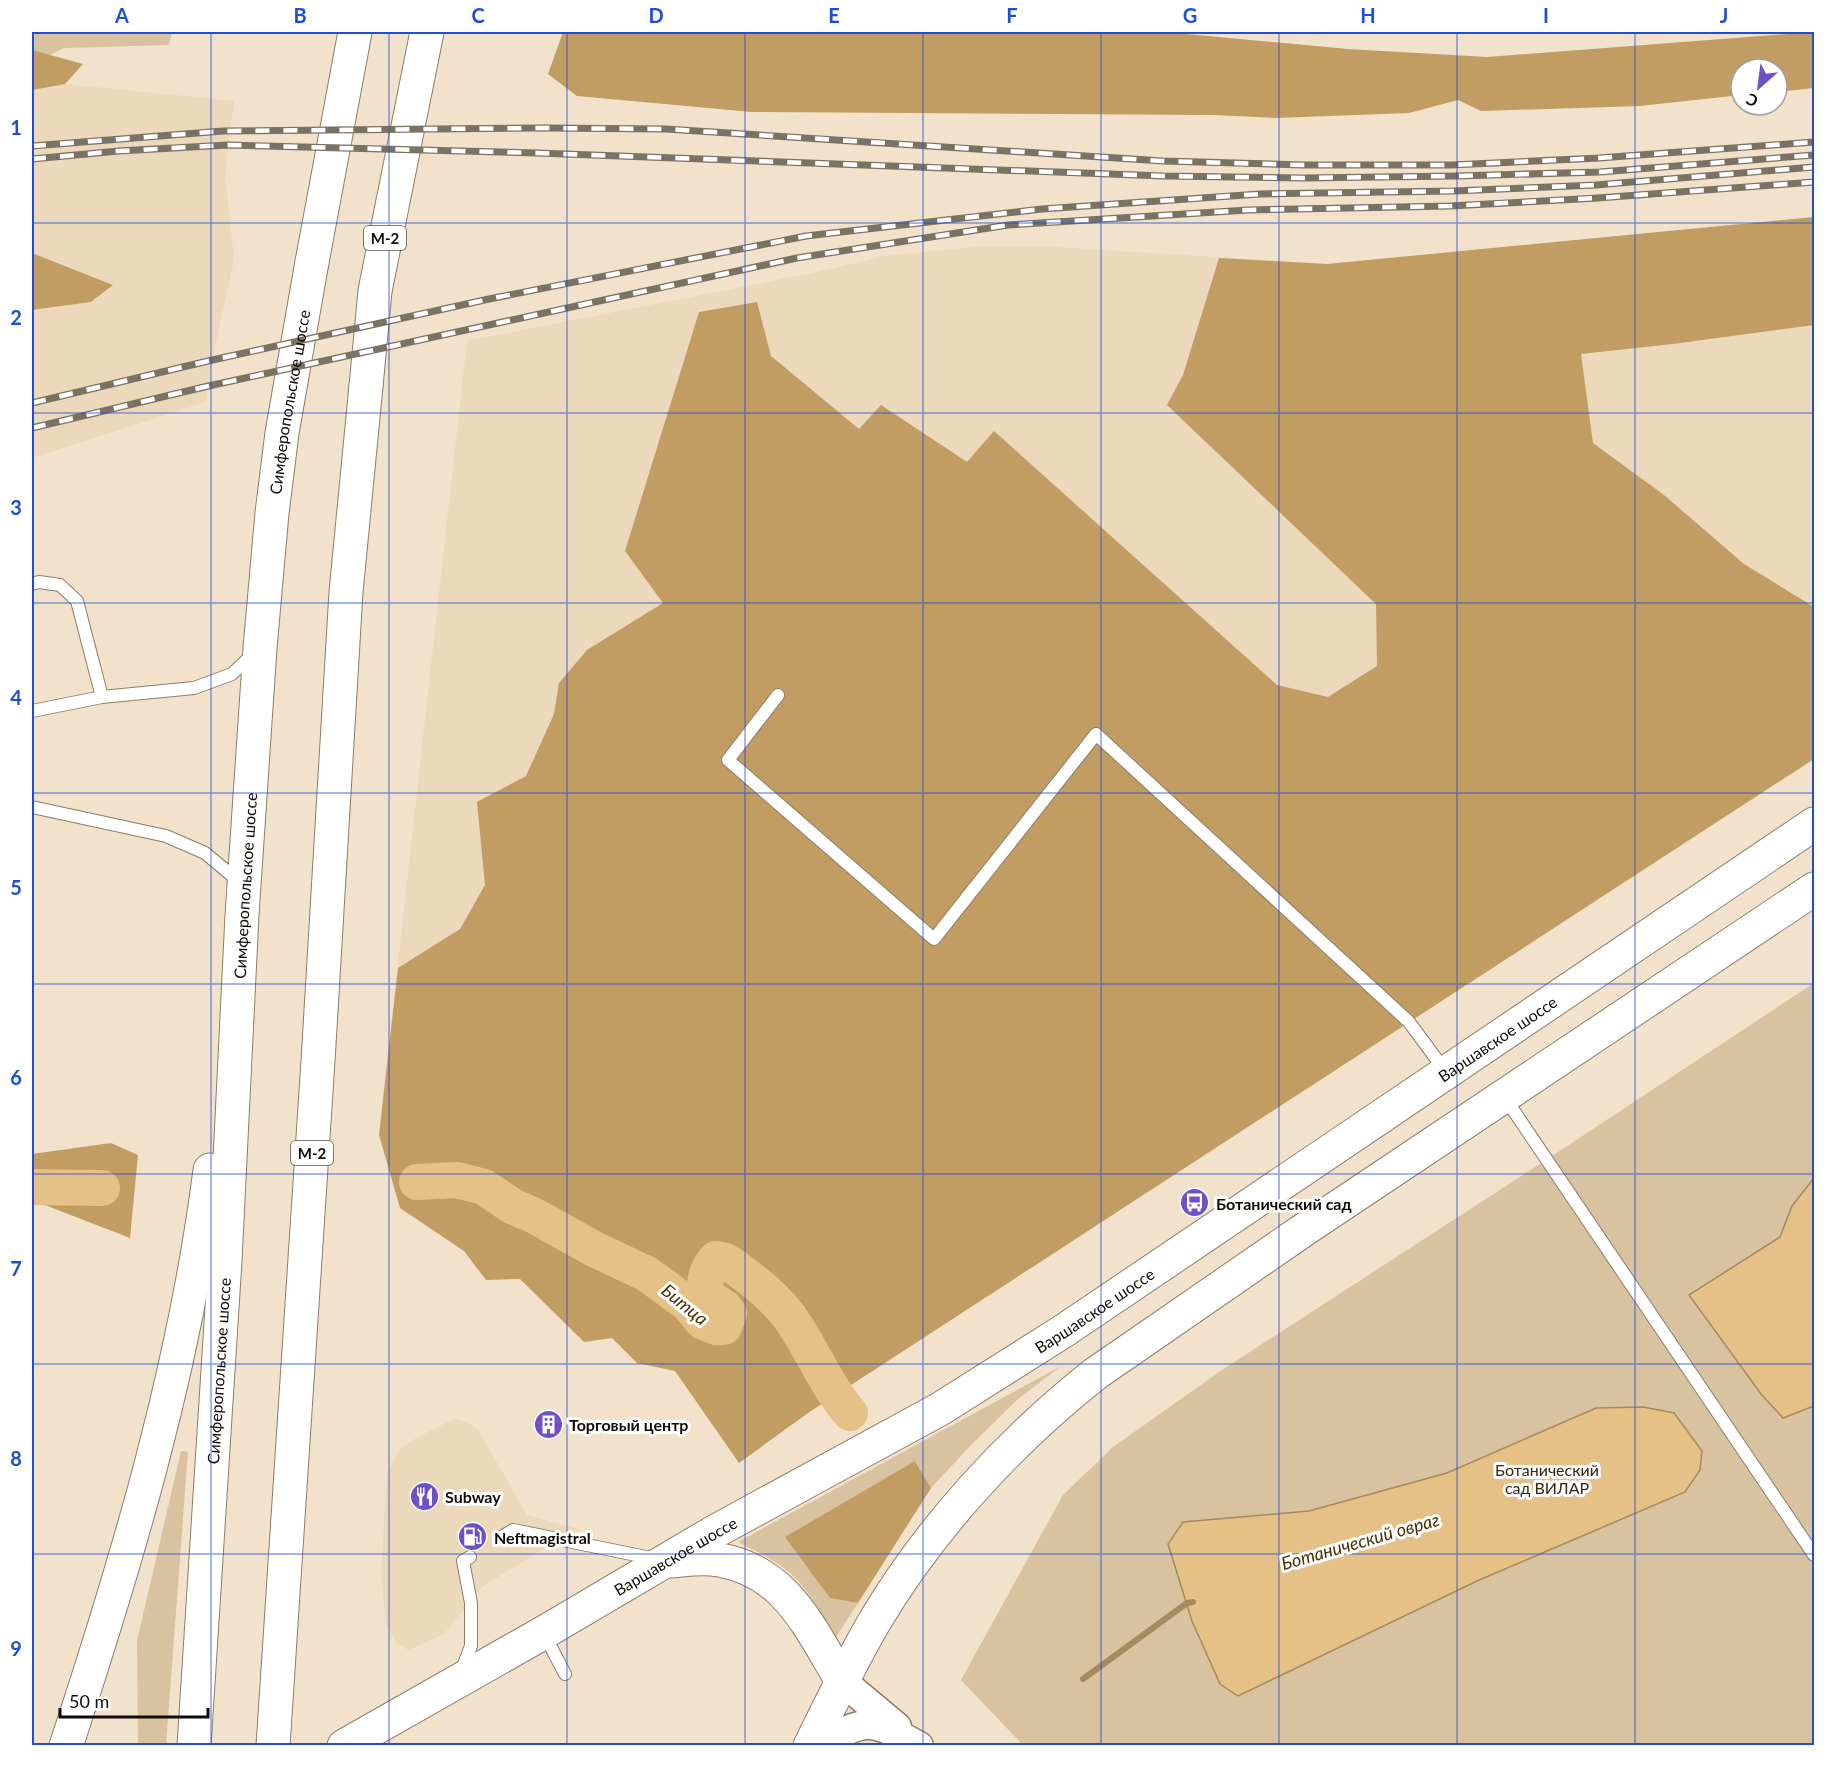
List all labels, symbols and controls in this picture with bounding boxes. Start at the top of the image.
text: A [114,3,129,27]
text: B [293,3,307,27]
text: C [471,3,485,27]
text: D [648,3,664,27]
text: E [828,3,840,27]
text: F [1006,3,1018,27]
text: G [1183,3,1197,27]
text: H [1360,3,1376,27]
text: I [1543,3,1549,27]
text: J [1720,3,1728,27]
north arrow [1729,57,1789,117]
text: С [1742,90,1761,112]
text: 1 [10,115,22,139]
road number: М-2 [364,226,406,250]
text: 2 [10,305,22,329]
street label: Симферопольское шоссе [265,308,313,495]
text: 3 [10,495,22,519]
text: 4 [10,685,22,709]
street label: Симферопольское шоссе [229,792,260,979]
text: 5 [10,875,22,899]
street label: Варшавское шоссе [1434,991,1560,1085]
text: 6 [10,1065,22,1089]
road number: М-2 [291,1141,333,1165]
bus stop icon: Ботанический сад [1179,1187,1211,1219]
place label: Ботанический сад [1216,1194,1352,1213]
text: 7 [10,1256,22,1280]
street label: Варшавское шоссе [1031,1263,1157,1356]
street label: Симферопольское шоссе [203,1277,233,1465]
water label: Битца [657,1279,713,1329]
building icon: Торговый центр [532,1408,564,1440]
place label: Торговый центр [569,1415,688,1434]
text: 8 [10,1446,22,1470]
park label: Ботанический сад ВИЛАР [1495,1460,1599,1497]
restaurant icon: Subway [408,1480,440,1512]
place label: Subway [445,1487,501,1506]
water label: Ботанический овраг [1278,1508,1442,1574]
street label: Варшавское шоссе [610,1512,740,1599]
fuel station icon: Neftmagistral [457,1521,489,1553]
place label: Neftmagistral [494,1528,591,1547]
text: 9 [10,1636,22,1660]
scale bar [60,1681,208,1719]
text: 50 m [69,1690,109,1712]

